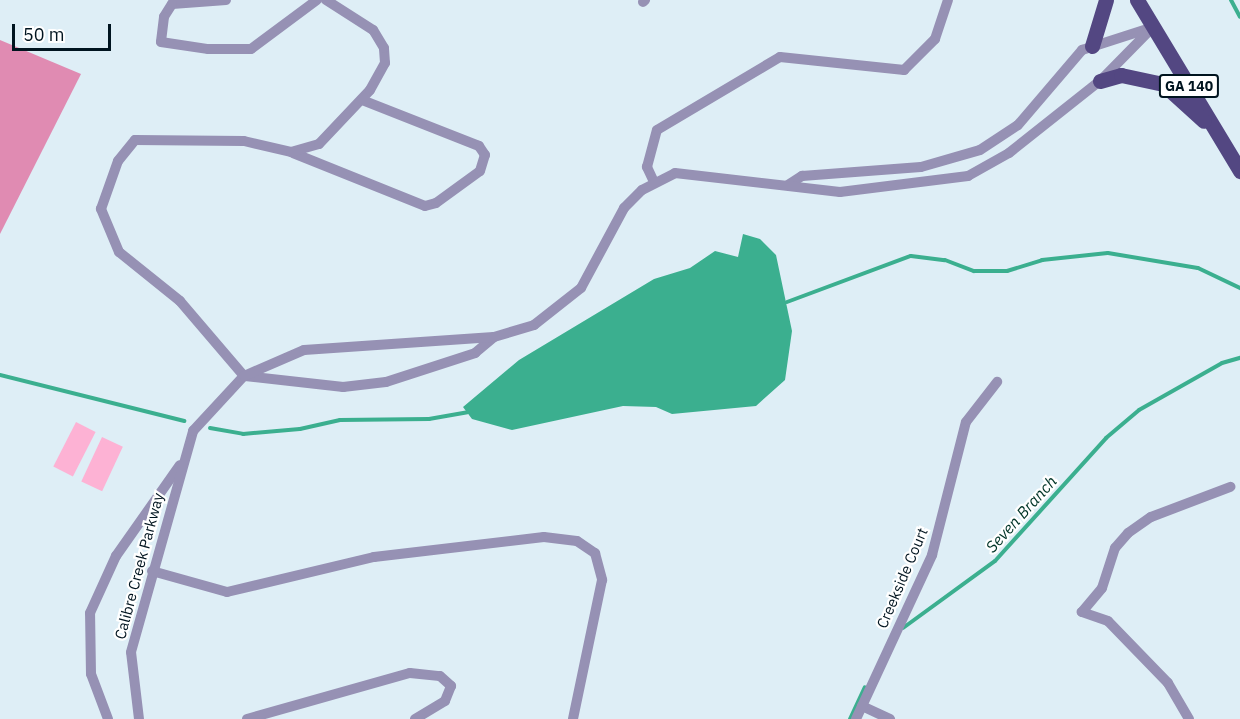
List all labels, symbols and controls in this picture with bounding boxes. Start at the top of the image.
scale bar [15,12,114,50]
text: 50 m [23,23,65,46]
road number: GA 140 [1158,75,1220,97]
water label: Seven Branch [981,472,1061,556]
street label: Calibre Creek Parkway [111,491,167,641]
street label: Creekside Court [873,525,931,631]

